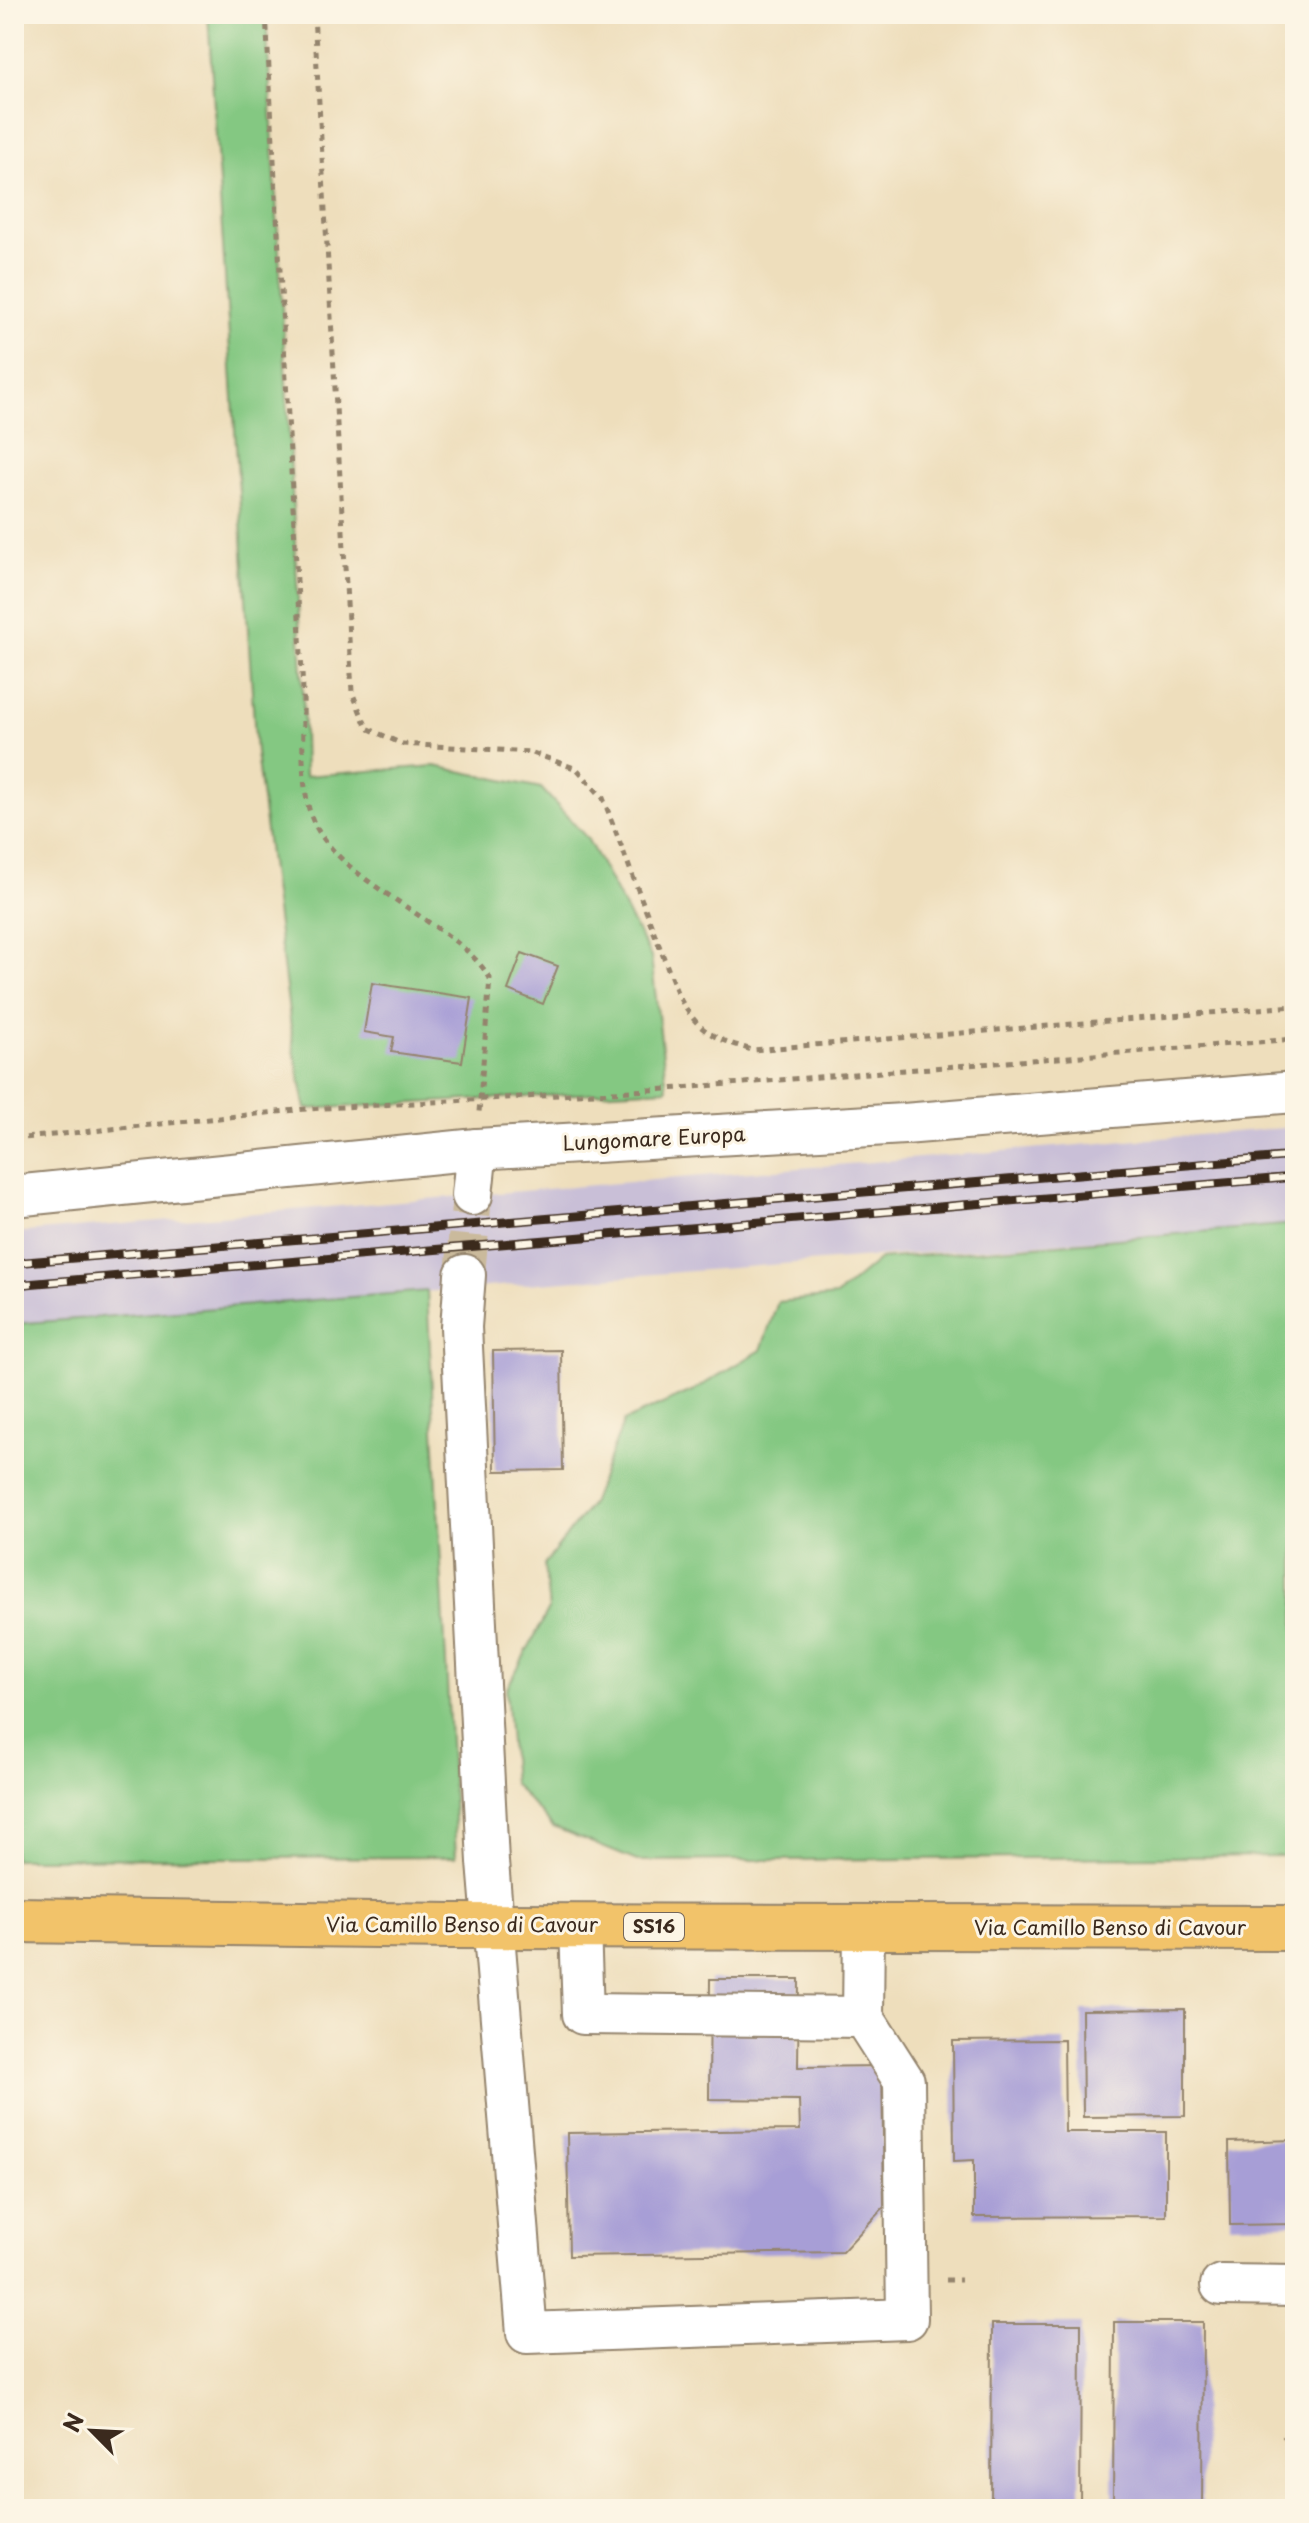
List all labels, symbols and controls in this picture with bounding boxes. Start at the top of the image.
street label: Lungomare Europa [562,1118,747,1158]
street label: Via Camillo Benso di Cavour [326,1909,599,1939]
street label: Via Camillo Benso di Cavour [974,1912,1247,1942]
road number: SS16 [624,1913,684,1941]
north arrow [52,2391,132,2471]
text: N [54,2408,91,2437]

